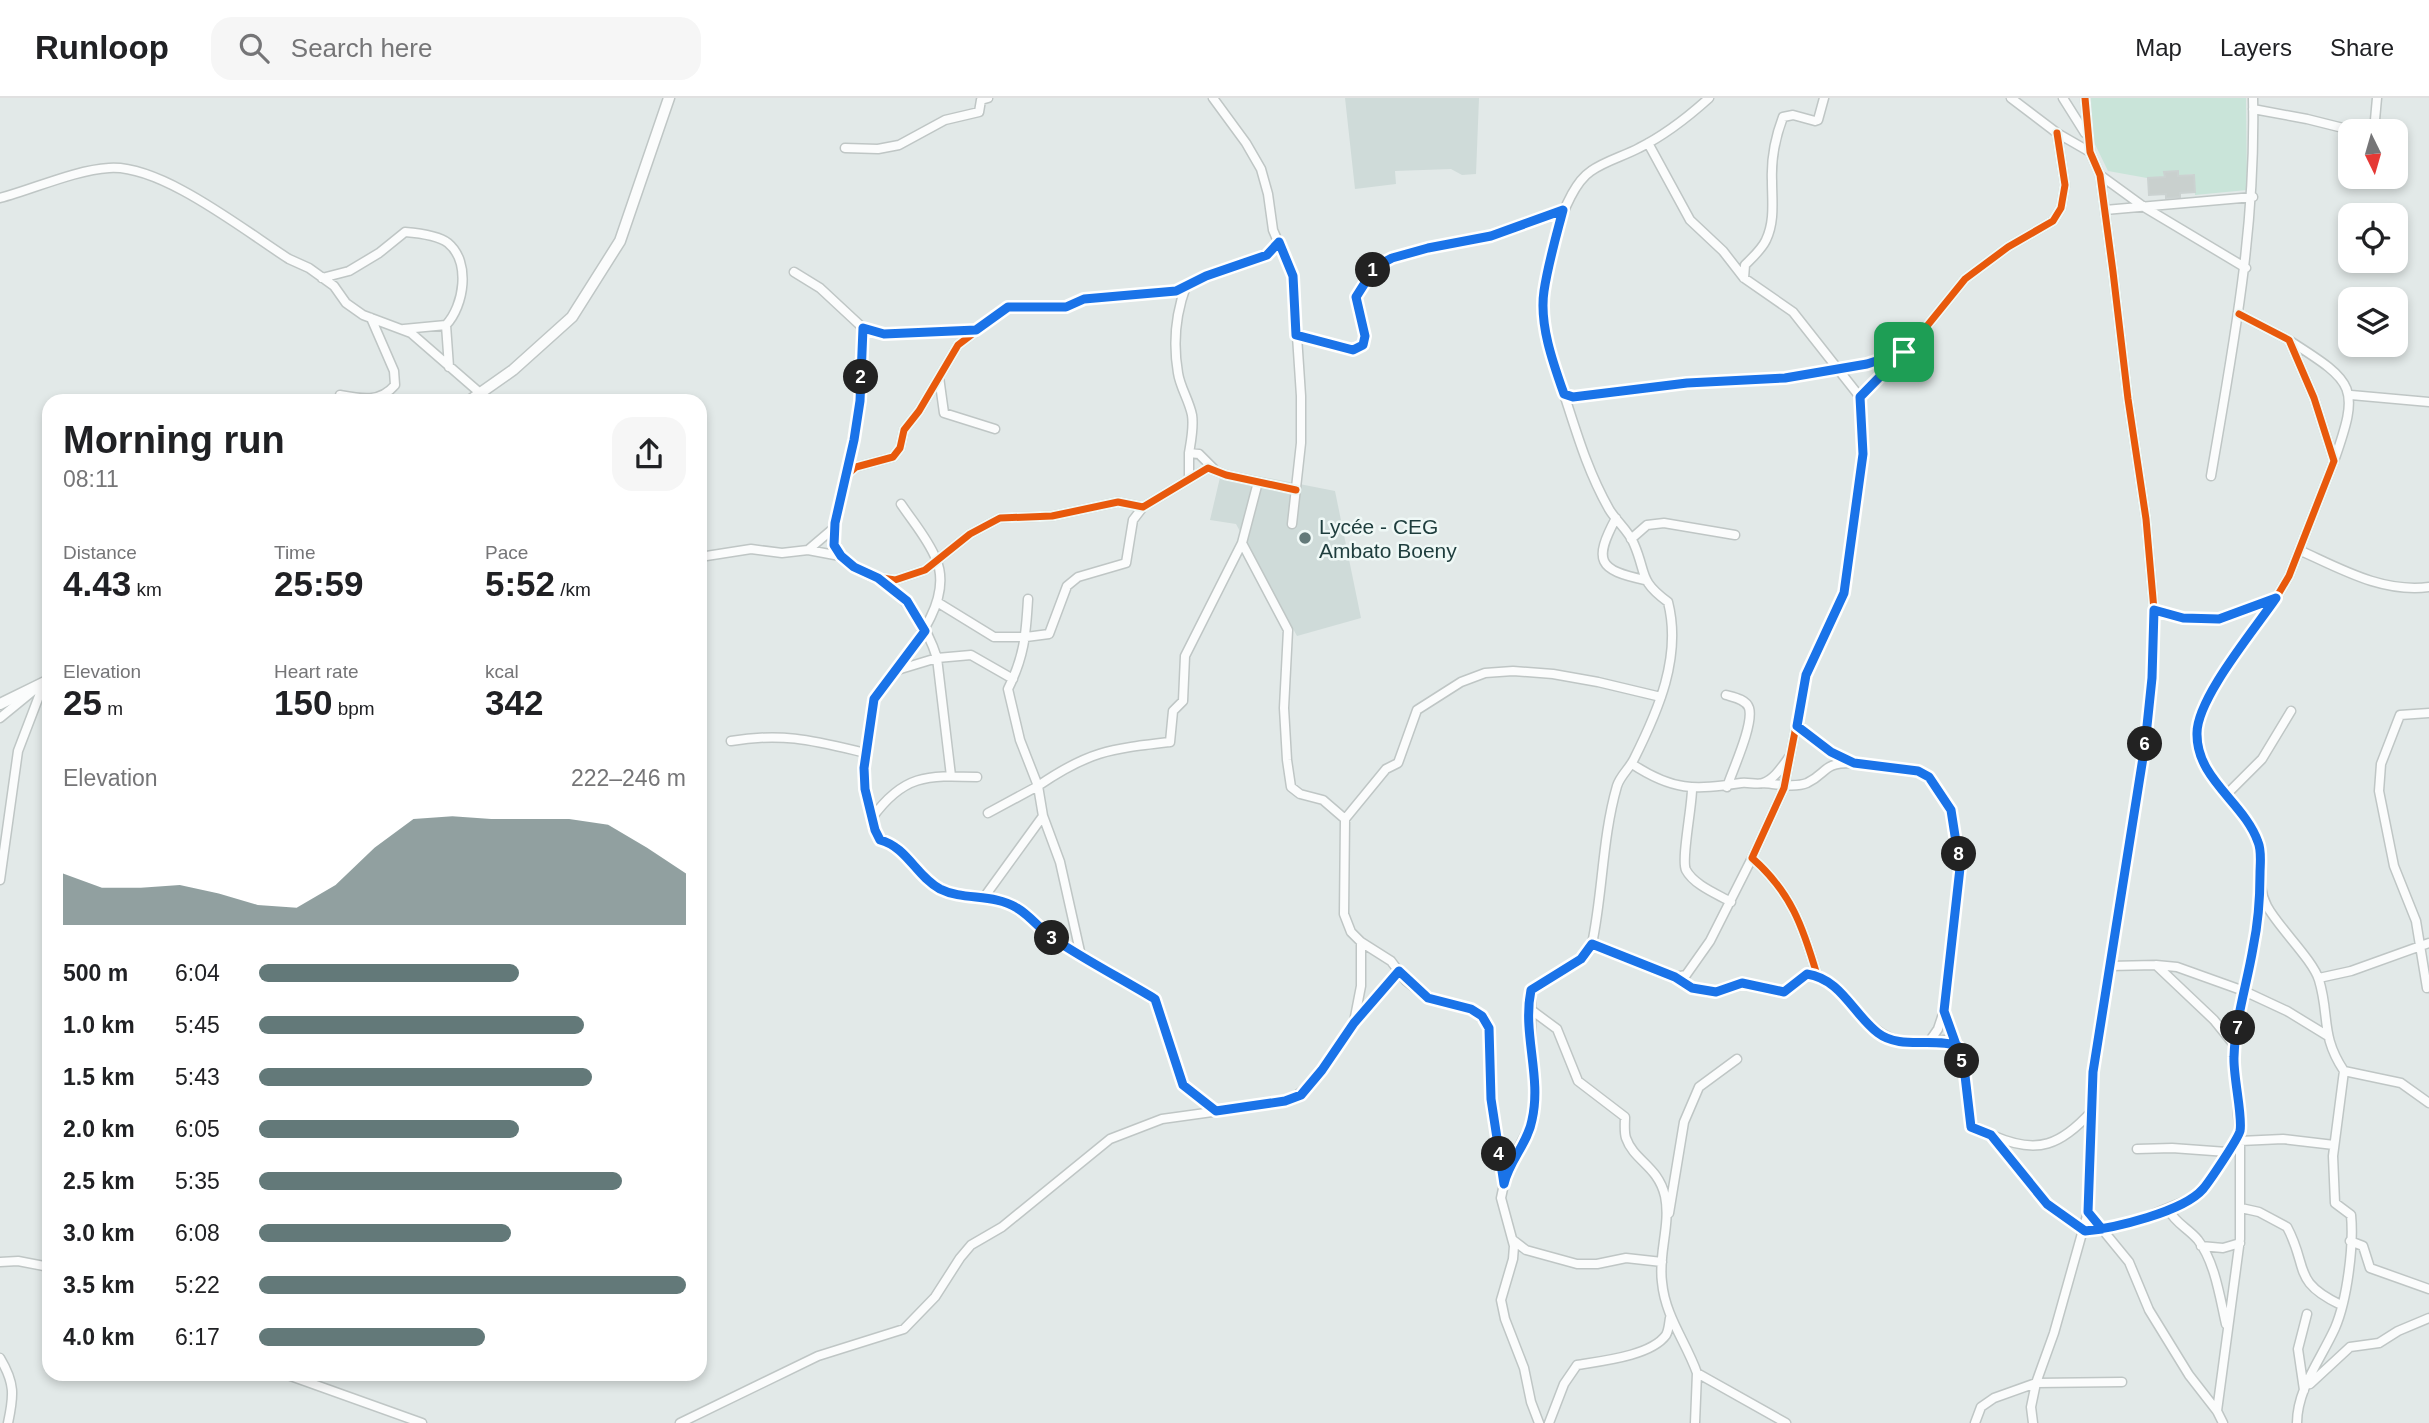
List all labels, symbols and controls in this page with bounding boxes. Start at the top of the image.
search box [211,17,701,80]
text: Runloop [35,29,169,66]
icon: search [235,29,273,67]
text: Search here [291,33,432,63]
text: Map [2135,34,2182,61]
text: Layers [2220,34,2292,61]
text: Share [2330,34,2394,61]
north arrow [2338,119,2408,189]
map controls [2338,119,2408,357]
button: locate [2338,203,2408,273]
pin: 1 [1356,252,1390,288]
text: 1 [1367,259,1378,280]
button: layers [2338,287,2408,357]
pin [1874,322,1934,382]
icon: arrive [1885,333,1923,371]
pin: 2 [844,360,878,394]
text: 2 [855,366,866,387]
button: share [612,417,686,491]
text: Morning run [63,419,285,461]
text: 08:11 [63,466,119,492]
place label: Lycée - CEG Ambato Boeny [1319,515,1457,562]
marker: Lycée - CEG Ambato Boeny [1297,530,1313,546]
text: Distance [63,542,137,563]
text: Time [274,542,316,563]
text: Pace [485,542,528,563]
text: 4.43 [63,564,131,603]
text: 25:59 [274,564,364,603]
text: 5:52 [485,564,555,603]
text: km [131,579,162,600]
text: /km [555,579,591,600]
text: Elevation [63,661,141,682]
text: Heart rate [274,661,358,682]
text: kcal [485,661,519,682]
text: 25 [63,683,102,722]
text: 150 [274,683,332,722]
text: 342 [485,683,543,722]
text: m [102,698,123,719]
text: bpm [332,698,375,719]
pin: 6 [2128,726,2162,762]
text: 6 [2139,733,2150,754]
text: Elevation [63,765,158,791]
text: 222–246 m [571,765,686,791]
pin: 8 [1941,836,1976,872]
text: 8 [1953,843,1964,864]
pin: 3 [1034,920,1070,956]
text: 3 [1046,927,1057,948]
text: 500 m [63,960,128,986]
text: 6:04 [175,960,220,986]
pin: 7 [2220,1010,2256,1046]
text: 1.0 km [63,1012,135,1038]
text: 5:45 [175,1012,220,1038]
text: 7 [2232,1017,2243,1038]
pin: 5 [1944,1044,1980,1079]
text: 5 [1956,1050,1967,1071]
text: 1.5 km [63,1064,135,1090]
text: 5:43 [175,1064,220,1090]
text: 2.0 km [63,1116,135,1142]
text: 6:05 [175,1116,220,1142]
pin: 4 [1482,1136,1516,1172]
text: 4 [1493,1143,1504,1164]
text: 2.5 km [63,1168,135,1194]
text: 5:35 [175,1168,220,1194]
text: 3.0 km [63,1220,135,1246]
text: 6:08 [175,1220,220,1246]
text: 3.5 km [63,1272,135,1298]
text: 5:22 [175,1272,220,1298]
text: 4.0 km [63,1324,135,1350]
text: 6:17 [175,1324,220,1350]

